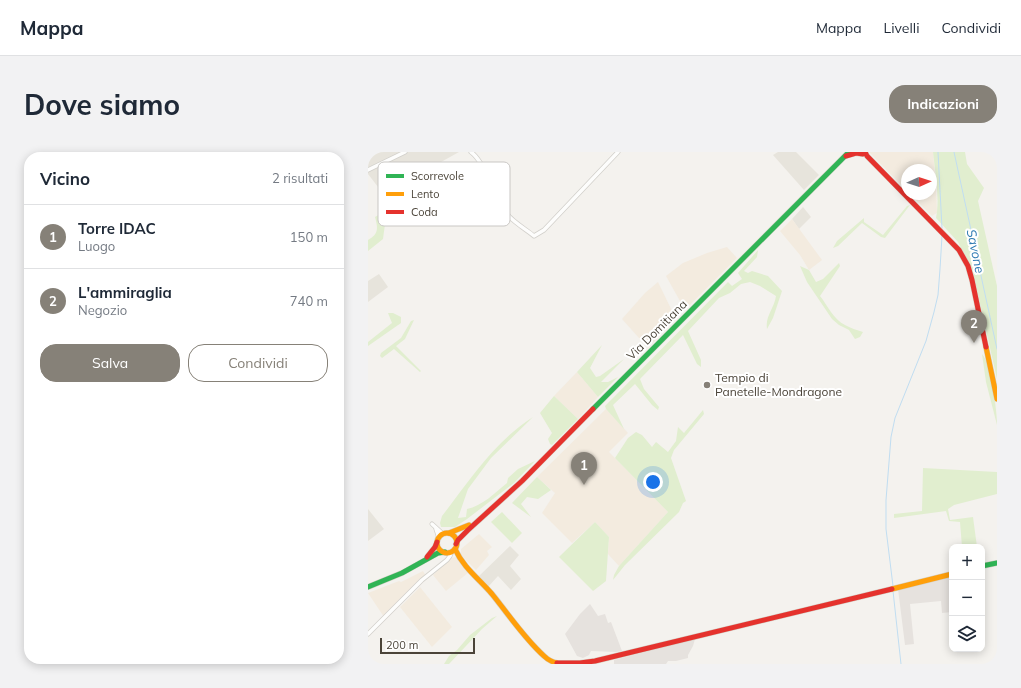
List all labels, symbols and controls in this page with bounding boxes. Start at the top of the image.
text: Mappa [20,16,84,40]
text: Mappa [816,19,862,37]
text: Livelli [884,19,919,37]
text: Condividi [941,19,1001,37]
button: Indicazioni [889,85,997,123]
text: Dove siamo [24,87,180,122]
legend [378,162,510,226]
north arrow [901,164,937,200]
text: Vicino [40,168,90,189]
text: Scorrevole [411,169,464,183]
text: 2 risultati [272,170,328,186]
text: Lento [411,187,439,201]
text: Coda [411,205,438,219]
text: Torre IDAC [78,219,156,238]
water label: Savone [964,227,988,275]
text: 1 [49,229,57,245]
text: 150 m [290,229,328,245]
text: Luogo [78,238,115,254]
text: L'ammiraglia [78,283,172,302]
text: 2 [49,293,57,309]
text: 740 m [290,293,328,309]
street label: Via Domitiana [623,296,690,363]
text: Negozio [78,302,127,318]
pin: 2 [961,310,987,343]
button: Salva [40,344,180,382]
button: Condividi [188,344,328,382]
place label: Tempio di Panetelle-Mondragone [715,370,842,399]
marker: Tempio di Panetelle-Mondragone [702,380,712,390]
pin: 1 [571,452,597,485]
your location [643,472,663,492]
map controls [949,544,985,652]
button: + [949,544,985,580]
button: − [949,580,985,616]
button: layers [949,616,985,652]
scale bar [380,636,475,655]
text: 200 m [386,638,418,652]

